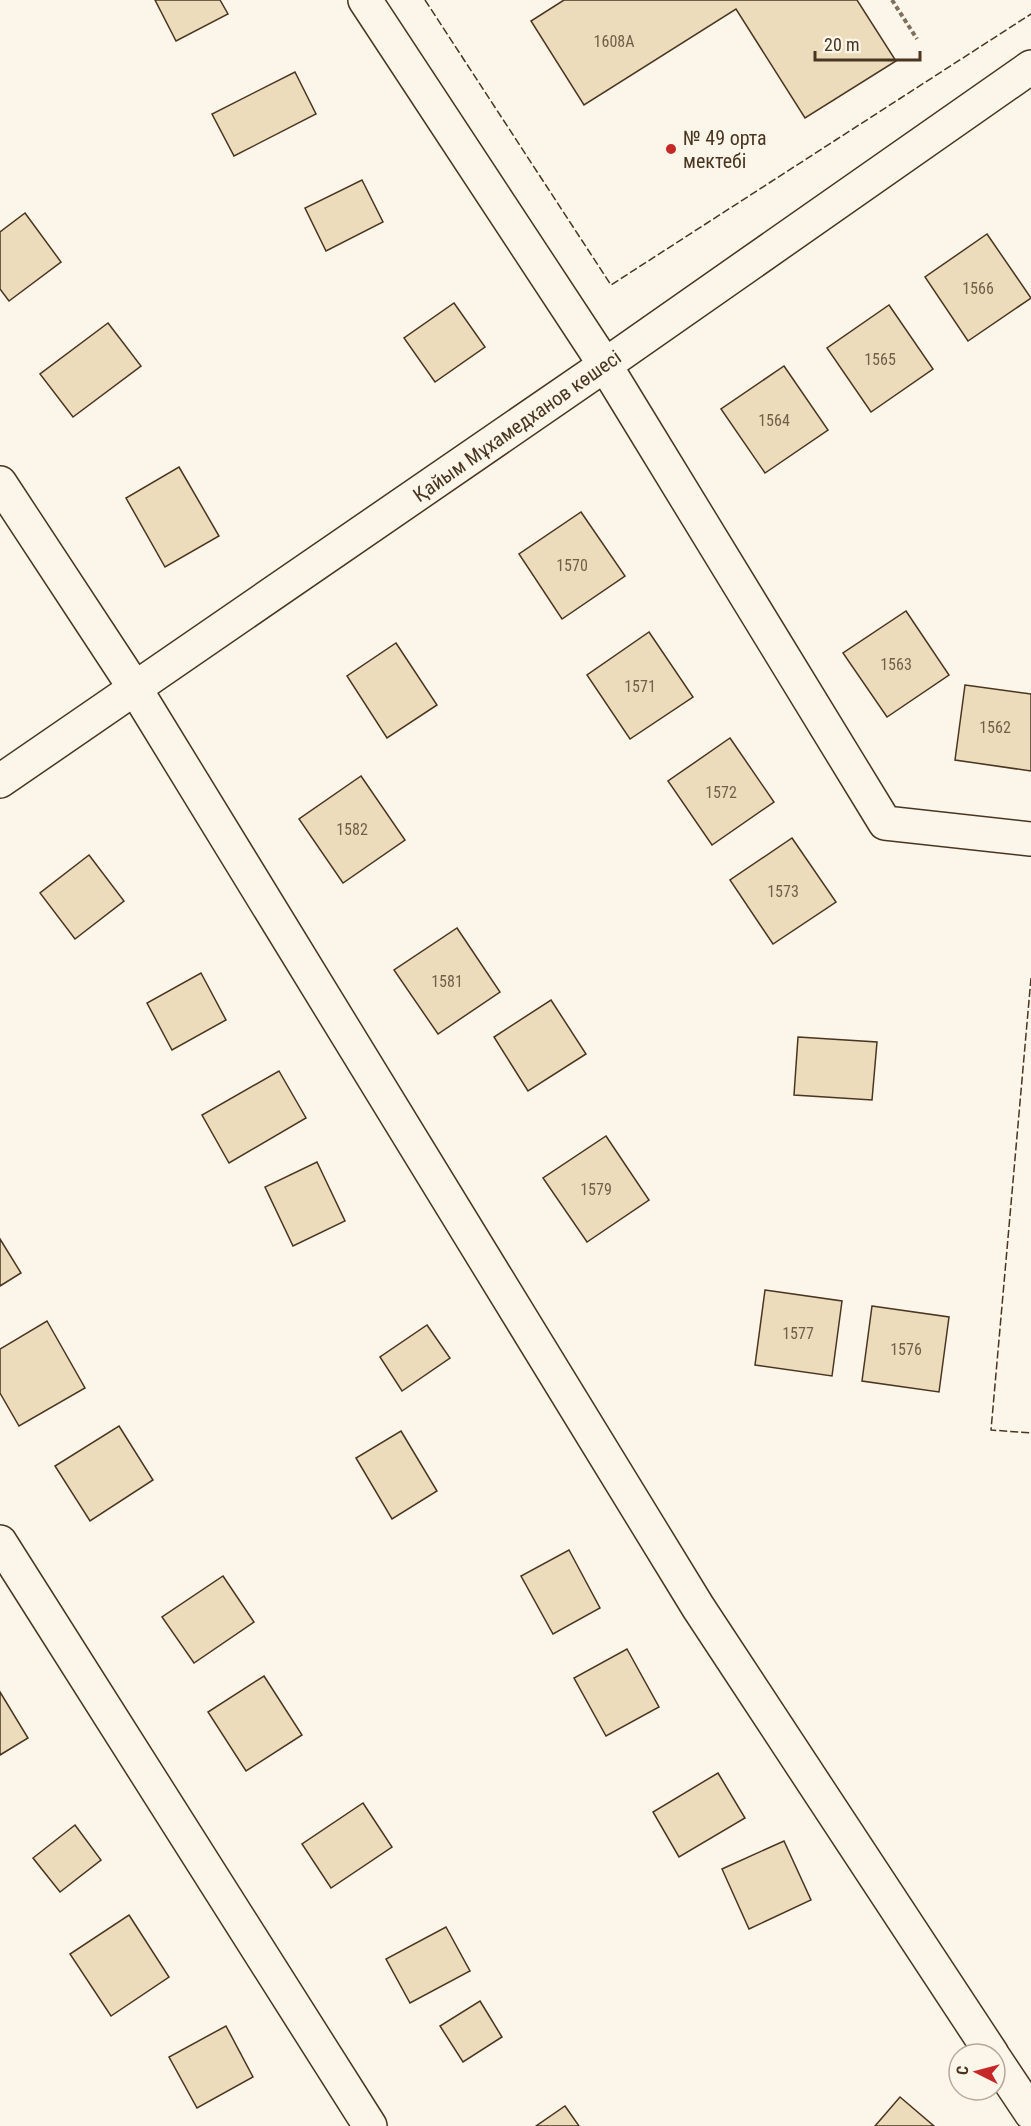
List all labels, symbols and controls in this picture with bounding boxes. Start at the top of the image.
scale bar [815,24,920,62]
house number: 1608А [594,32,634,51]
text: 20 m [824,34,859,55]
place label: № 49 орта мектебі [683,126,767,173]
marker: № 49 орта мектебі [664,142,678,156]
house number: 1566 [962,279,994,298]
street label: Қайым Мұхамедханов көшесі [408,345,626,507]
house number: 1565 [864,350,896,369]
house number: 1564 [758,411,790,430]
house number: 1570 [556,556,588,575]
house number: 1563 [880,655,912,674]
house number: 1571 [624,677,656,696]
house number: 1562 [979,718,1011,737]
house number: 1572 [705,783,737,802]
house number: 1582 [336,820,368,839]
house number: 1573 [767,882,799,901]
house number: 1581 [431,972,463,991]
house number: 1579 [580,1180,612,1199]
house number: 1577 [782,1324,814,1343]
house number: 1576 [890,1340,922,1359]
north arrow [947,2042,1007,2102]
text: С [953,2065,973,2076]

